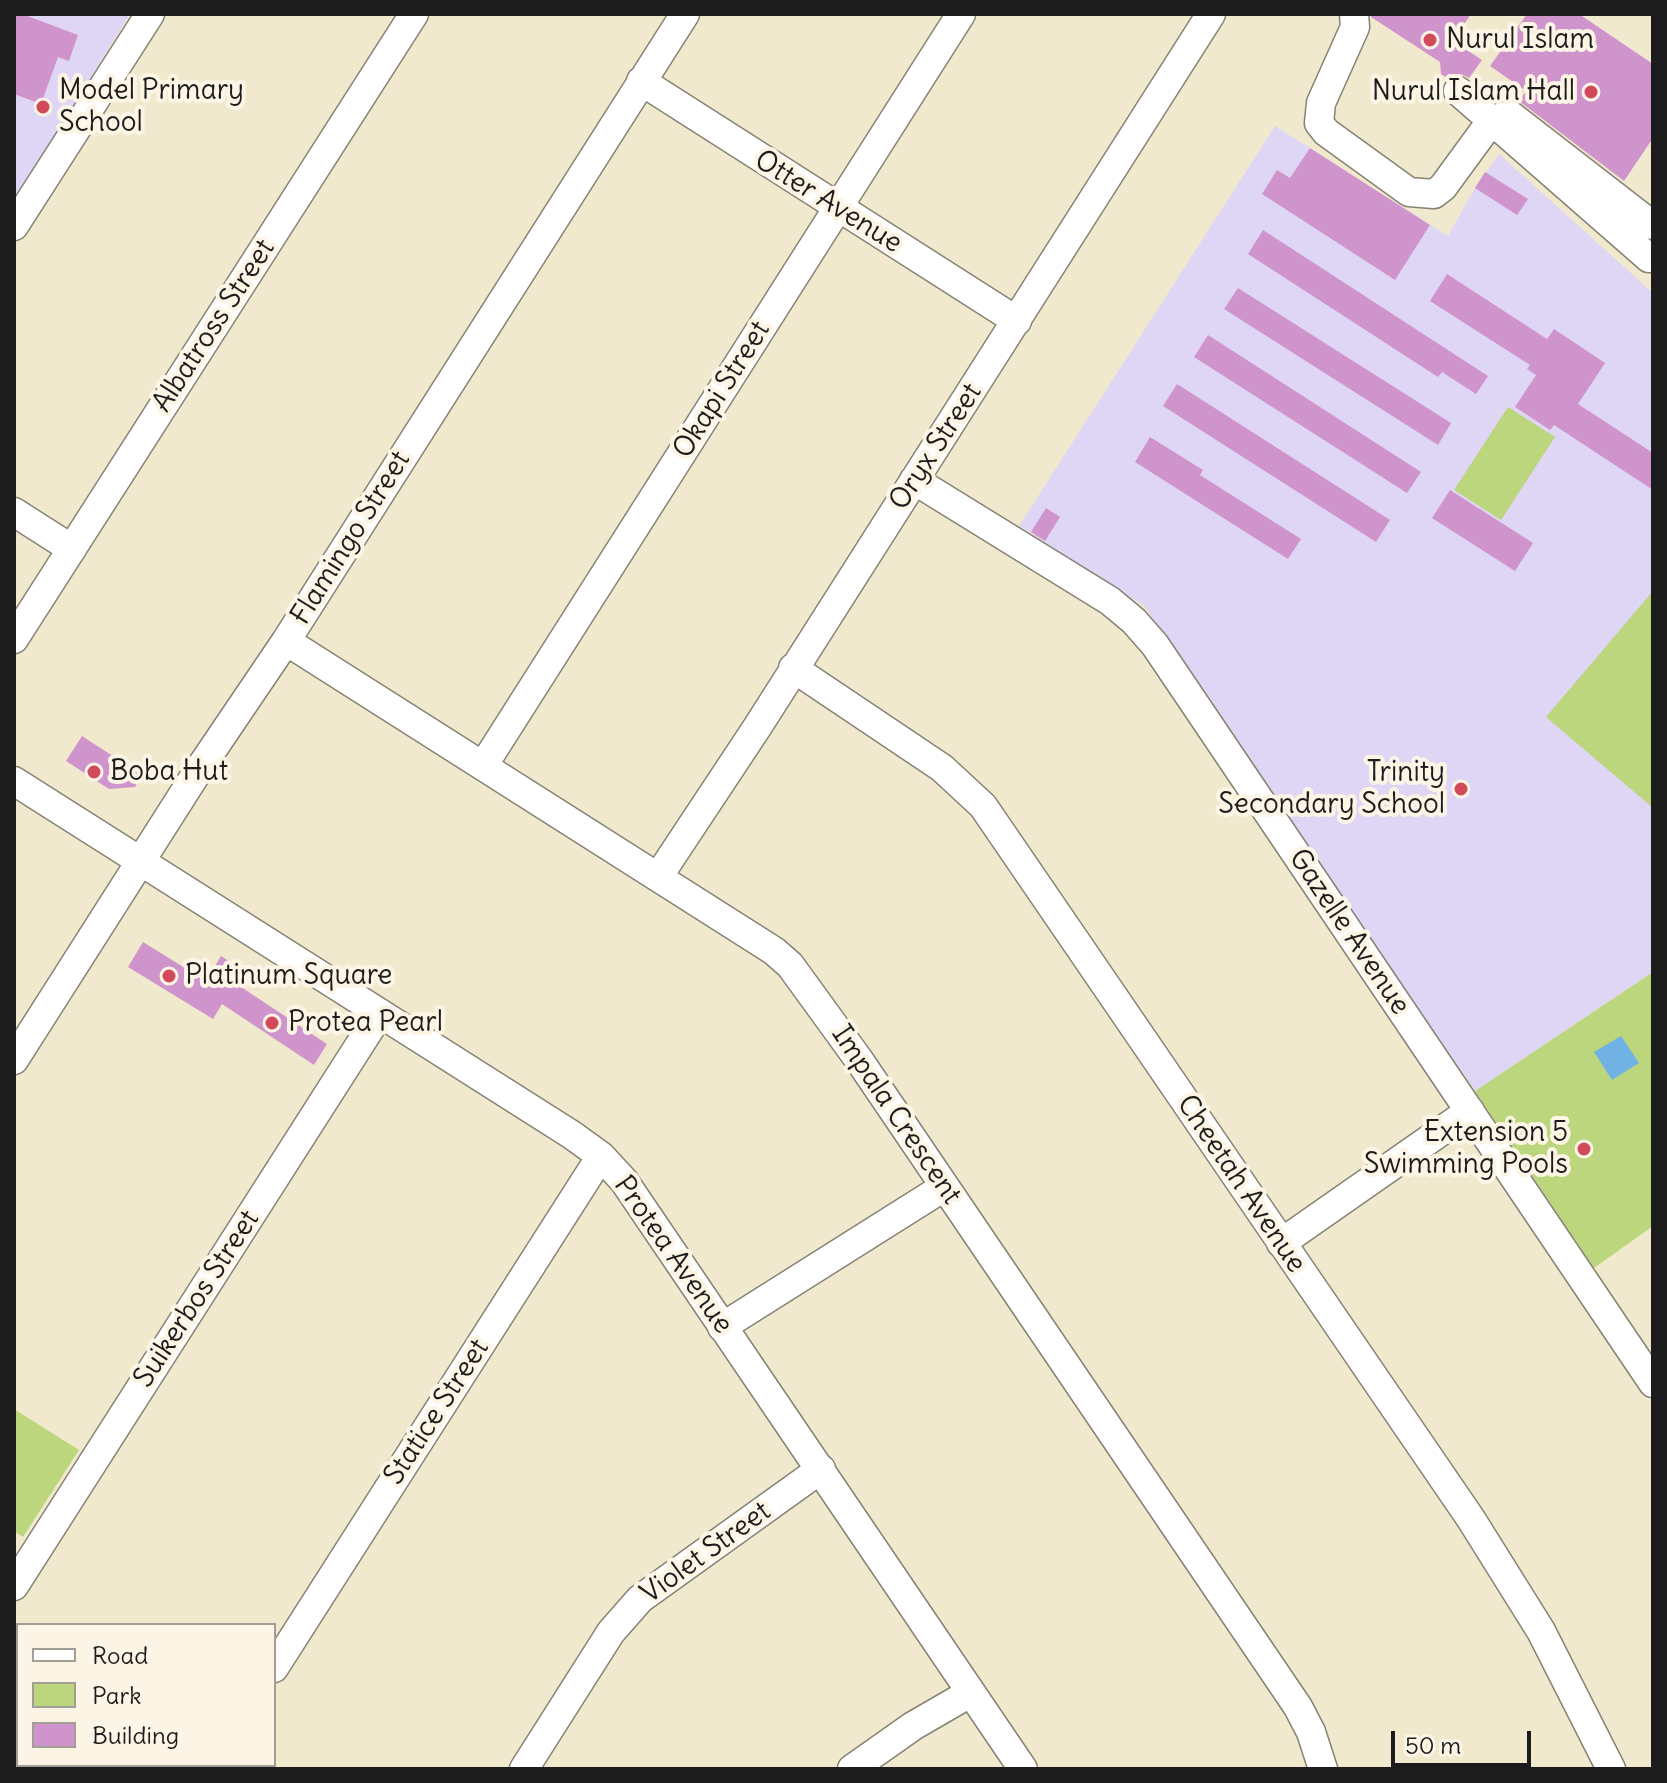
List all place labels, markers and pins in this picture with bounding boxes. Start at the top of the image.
place label: Nurul Islam [1446,23,1594,57]
marker: Nurul Islam [1421,31,1439,49]
place label: Model Primary School [59,74,244,140]
place label: Nurul Islam Hall [1372,75,1575,109]
marker: Nurul Islam Hall [1582,83,1600,101]
marker: Model Primary School [34,98,52,116]
place label: Boba Hut [110,755,228,789]
place label: Trinity Secondary School [1218,756,1445,822]
marker: Boba Hut [85,763,103,781]
marker: Trinity Secondary School [1452,780,1470,798]
place label: Platinum Square [185,959,392,993]
marker: Platinum Square [160,967,178,985]
place label: Protea Pearl [288,1006,443,1040]
marker: Protea Pearl [263,1014,281,1032]
place label: Extension 5 Swimming Pools [1364,1116,1568,1182]
marker: Extension 5 Swimming Pools [1575,1140,1593,1158]

